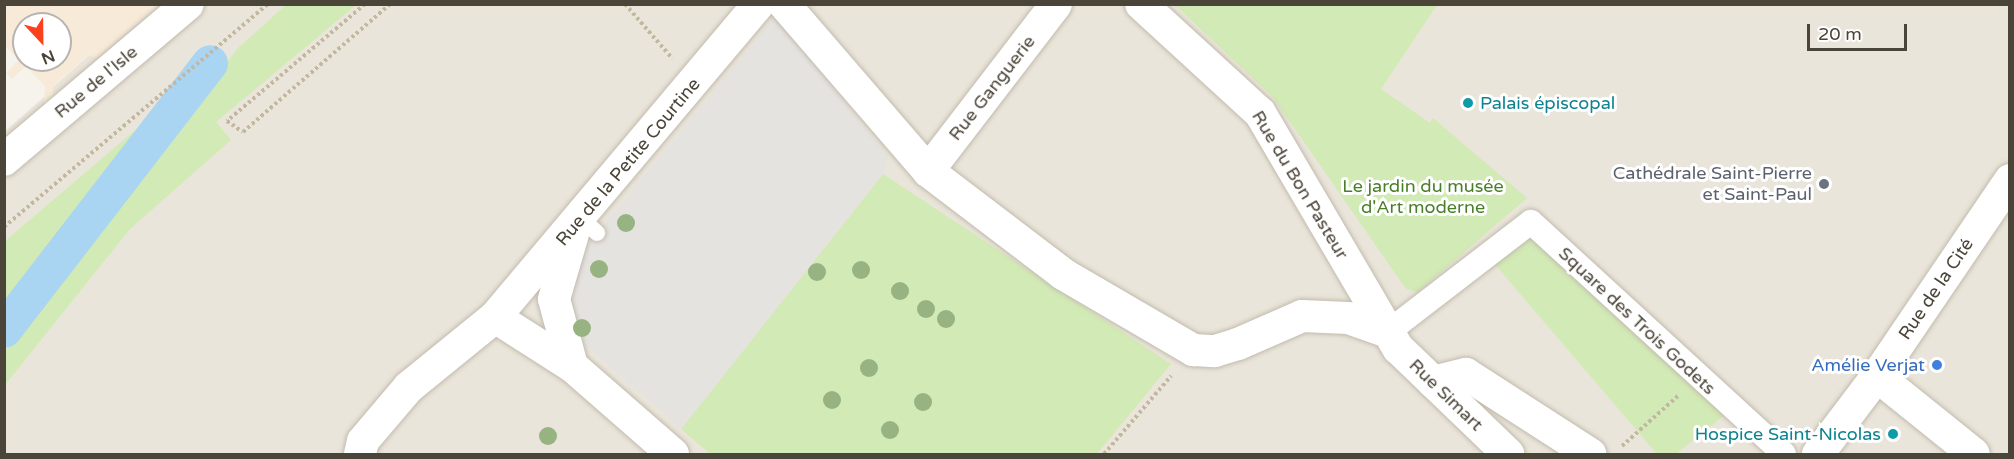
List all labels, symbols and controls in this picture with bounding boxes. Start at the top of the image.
north arrow [12,12,72,72]
scale bar [1810,12,1910,50]
text: 20 m [1818,23,1862,45]
street label: Rue Ganguerie [944,31,1040,145]
street label: Rue de l'Isle [50,41,142,123]
text: N [38,45,58,69]
street label: Rue de la Petite Courtine [551,74,705,250]
place label: Palais épiscopal [1480,92,1615,114]
marker: Palais épiscopal [1461,96,1475,110]
street label: Rue du Bon Pasteur [1247,107,1353,263]
place label: Cathédrale Saint-Pierre et Saint-Paul [1613,163,1812,206]
park label: Le jardin du musée d'Art moderne [1342,176,1504,219]
marker: Cathédrale Saint-Pierre et Saint-Paul [1817,177,1831,191]
street label: Rue de la Cité [1894,234,1978,344]
street label: Square des Trois Godets [1554,243,1720,399]
street label: Rue Simart [1405,354,1487,436]
place label: Amélie Verjat [1811,354,1925,376]
marker: Amélie Verjat [1930,358,1944,372]
place label: Hospice Saint-Nicolas [1695,423,1881,445]
marker: Hospice Saint-Nicolas [1886,427,1900,441]

